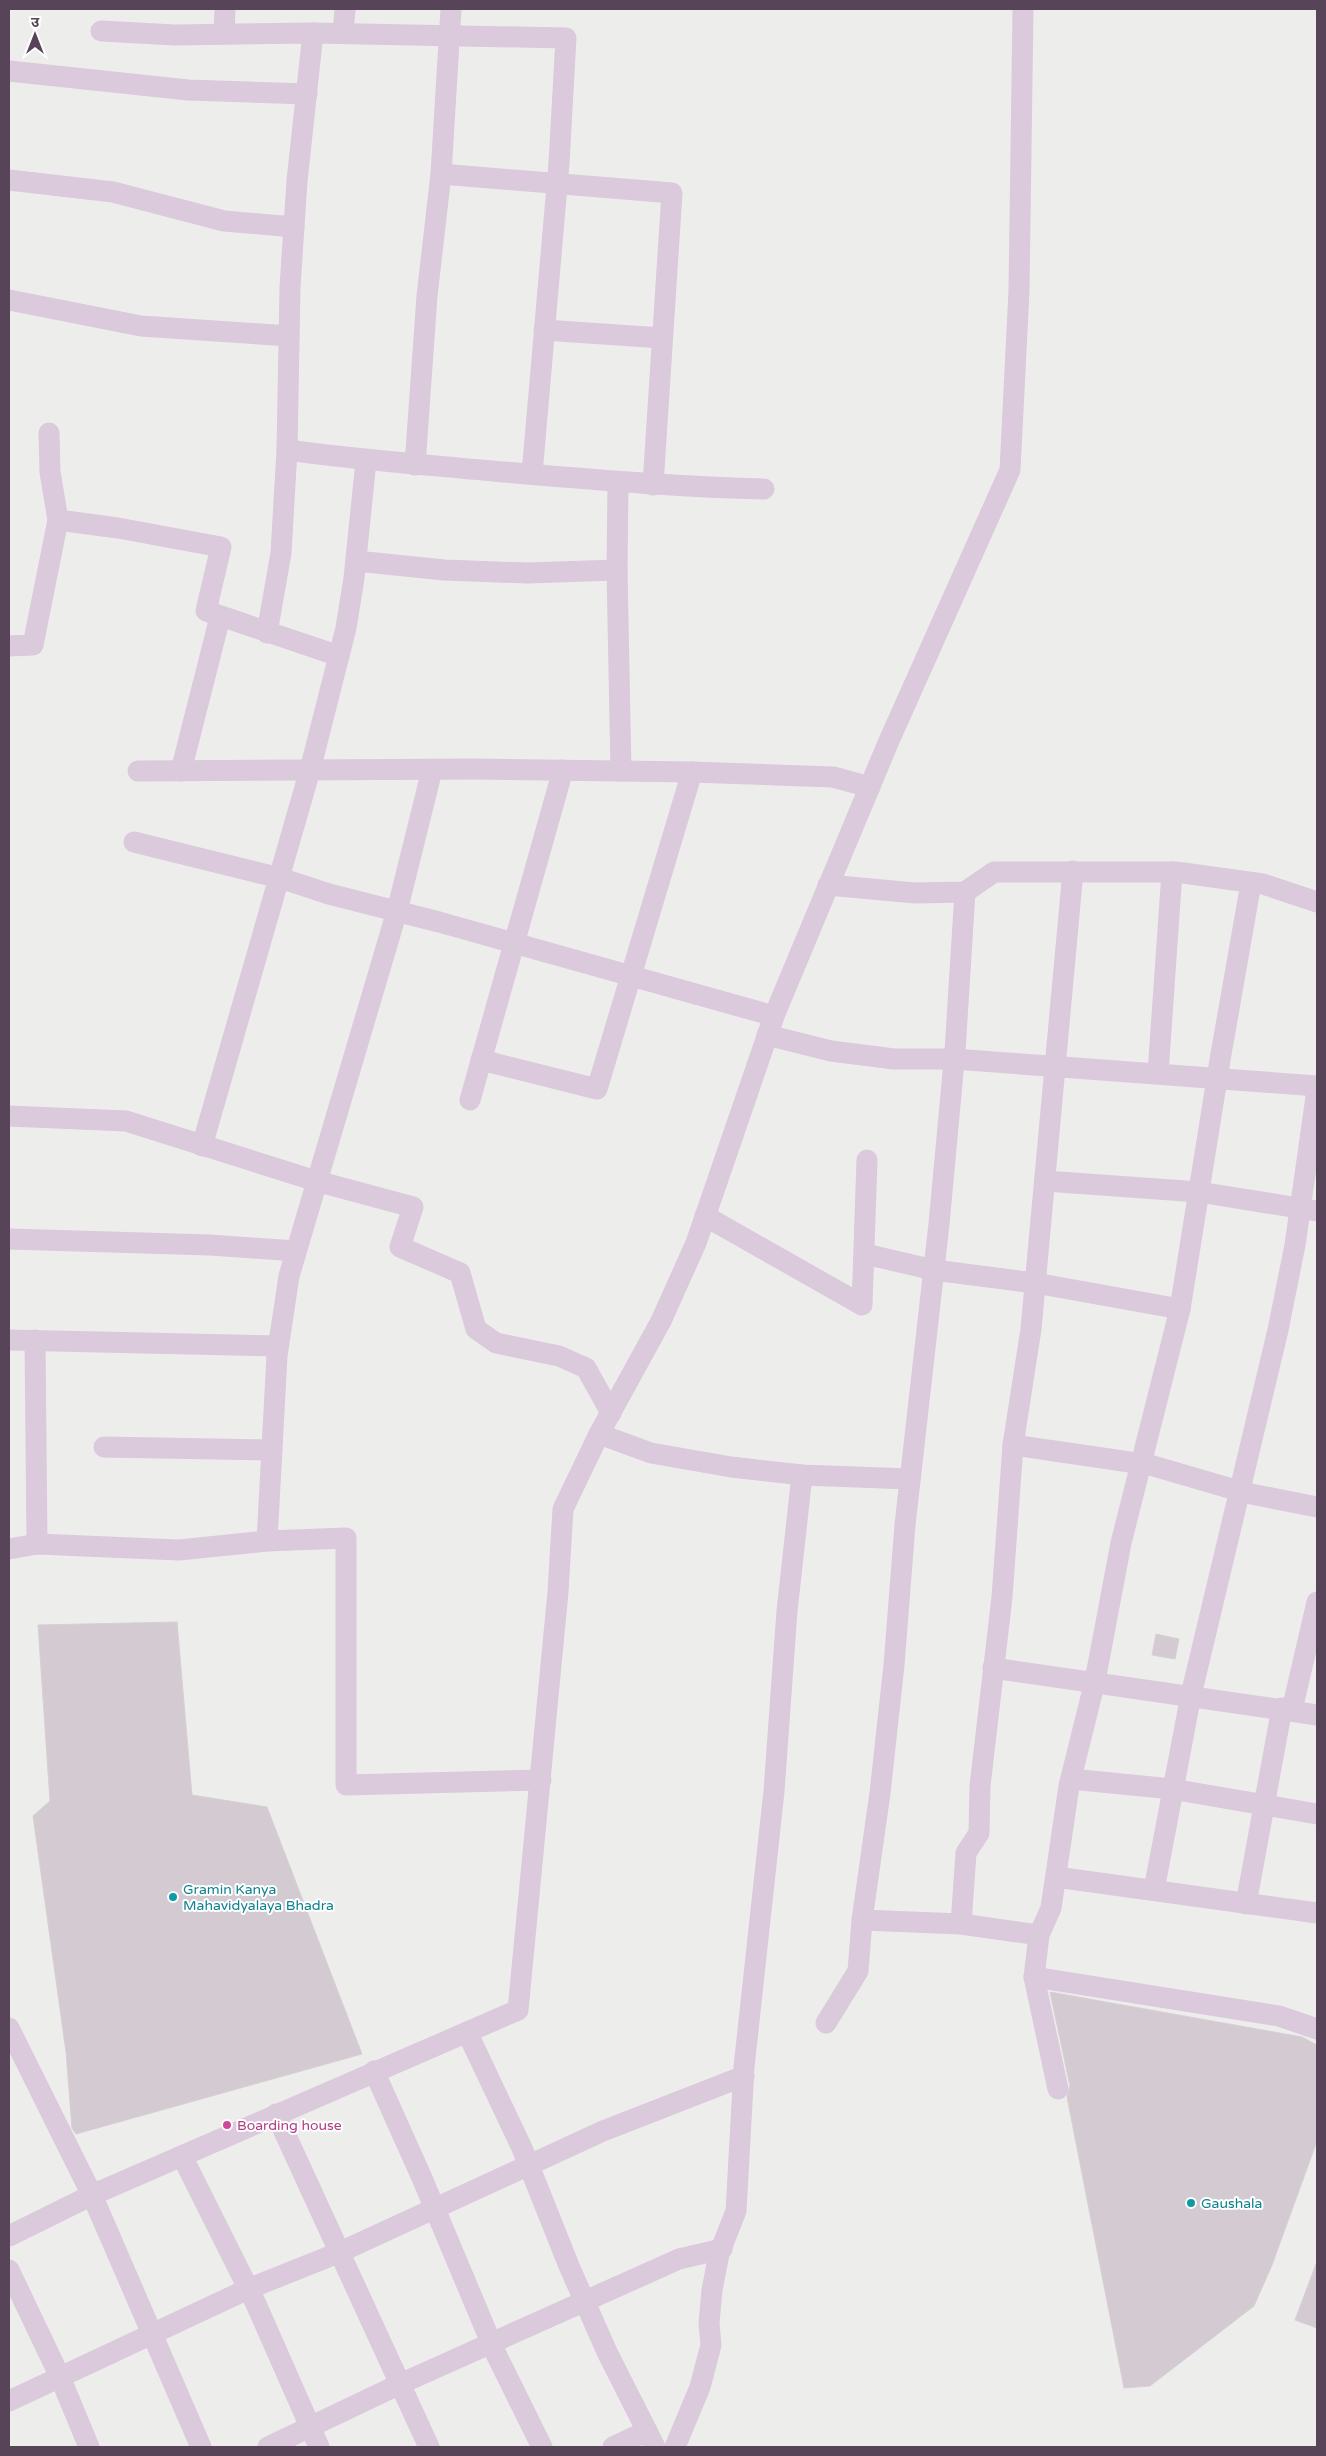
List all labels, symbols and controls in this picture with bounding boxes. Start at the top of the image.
north arrow [10,10,60,60]
text: उ [31,14,40,31]
place label: Gramin Kanya Mahavidyalaya Bhadra [183,1881,334,1914]
marker: Gramin Kanya Mahavidyalaya Bhadra [167,1891,179,1903]
place label: Boarding house [237,2117,342,2134]
marker: Boarding house [221,2119,233,2131]
place label: Gaushala [1201,2195,1262,2212]
marker: Gaushala [1185,2197,1197,2209]

